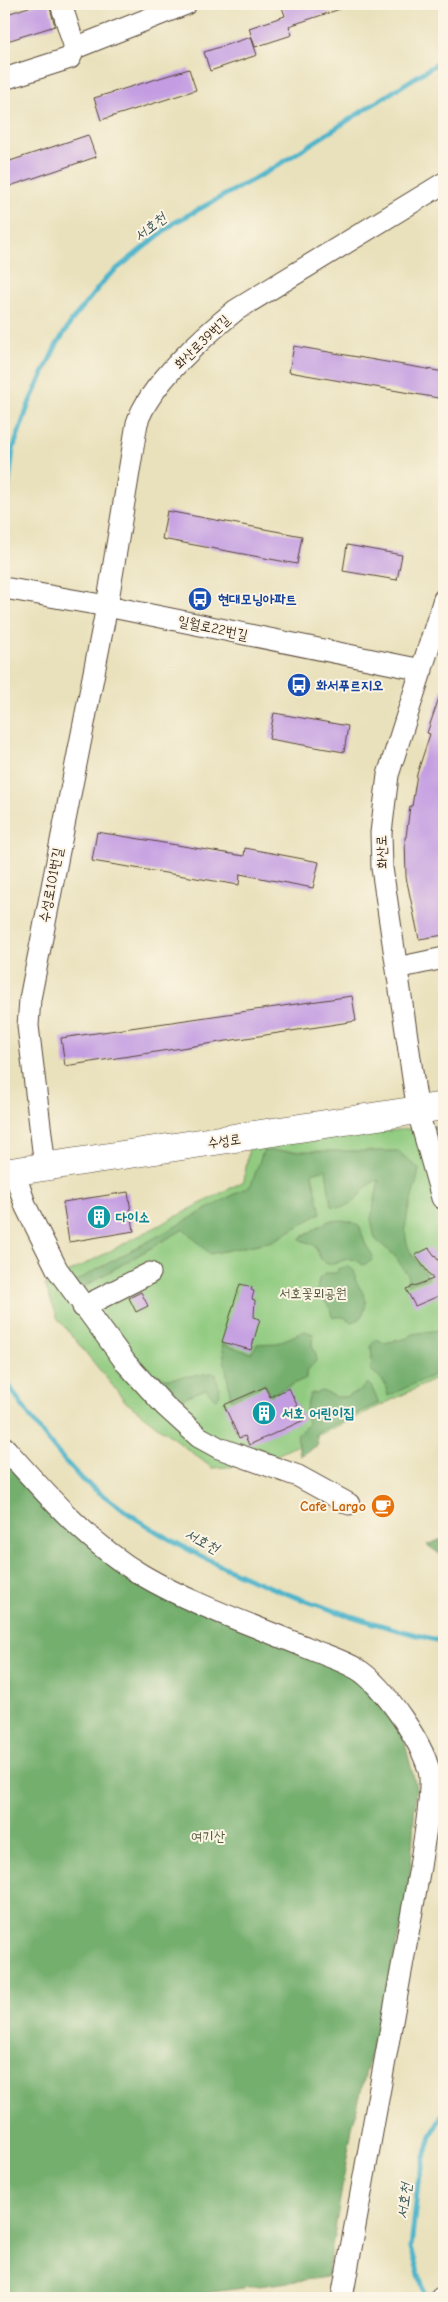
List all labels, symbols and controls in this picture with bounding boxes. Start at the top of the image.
water label: 서호천 [130,208,171,245]
street label: 화산로39번길 [171,311,234,373]
bus stop icon: 현대모닝아파트 [187,586,213,612]
place label: 현대모닝아파트 [218,591,297,608]
street label: 일월로22번길 [177,612,250,644]
bus stop icon: 화서푸르지오 [286,672,312,698]
place label: 화서푸르지오 [316,677,384,694]
street label: 화산로 [373,835,391,869]
street label: 수성로101번길 [35,845,67,924]
street label: 수성로 [206,1130,242,1152]
building icon: 다이소 [86,1204,112,1230]
place label: 다이소 [115,1209,150,1226]
park label: 서호꽃뫼공원 [279,1285,347,1302]
building icon: 서호 어린이집 [251,1400,277,1426]
place label: 서호 어린이집 [282,1405,355,1422]
cafe icon: Cafe Largo [370,1493,396,1519]
place label: Cafe Largo [300,1498,366,1515]
water label: 서호천 [182,1525,224,1558]
park label: 여기산 [191,1828,226,1845]
water label: 서호천 [393,2180,415,2220]

